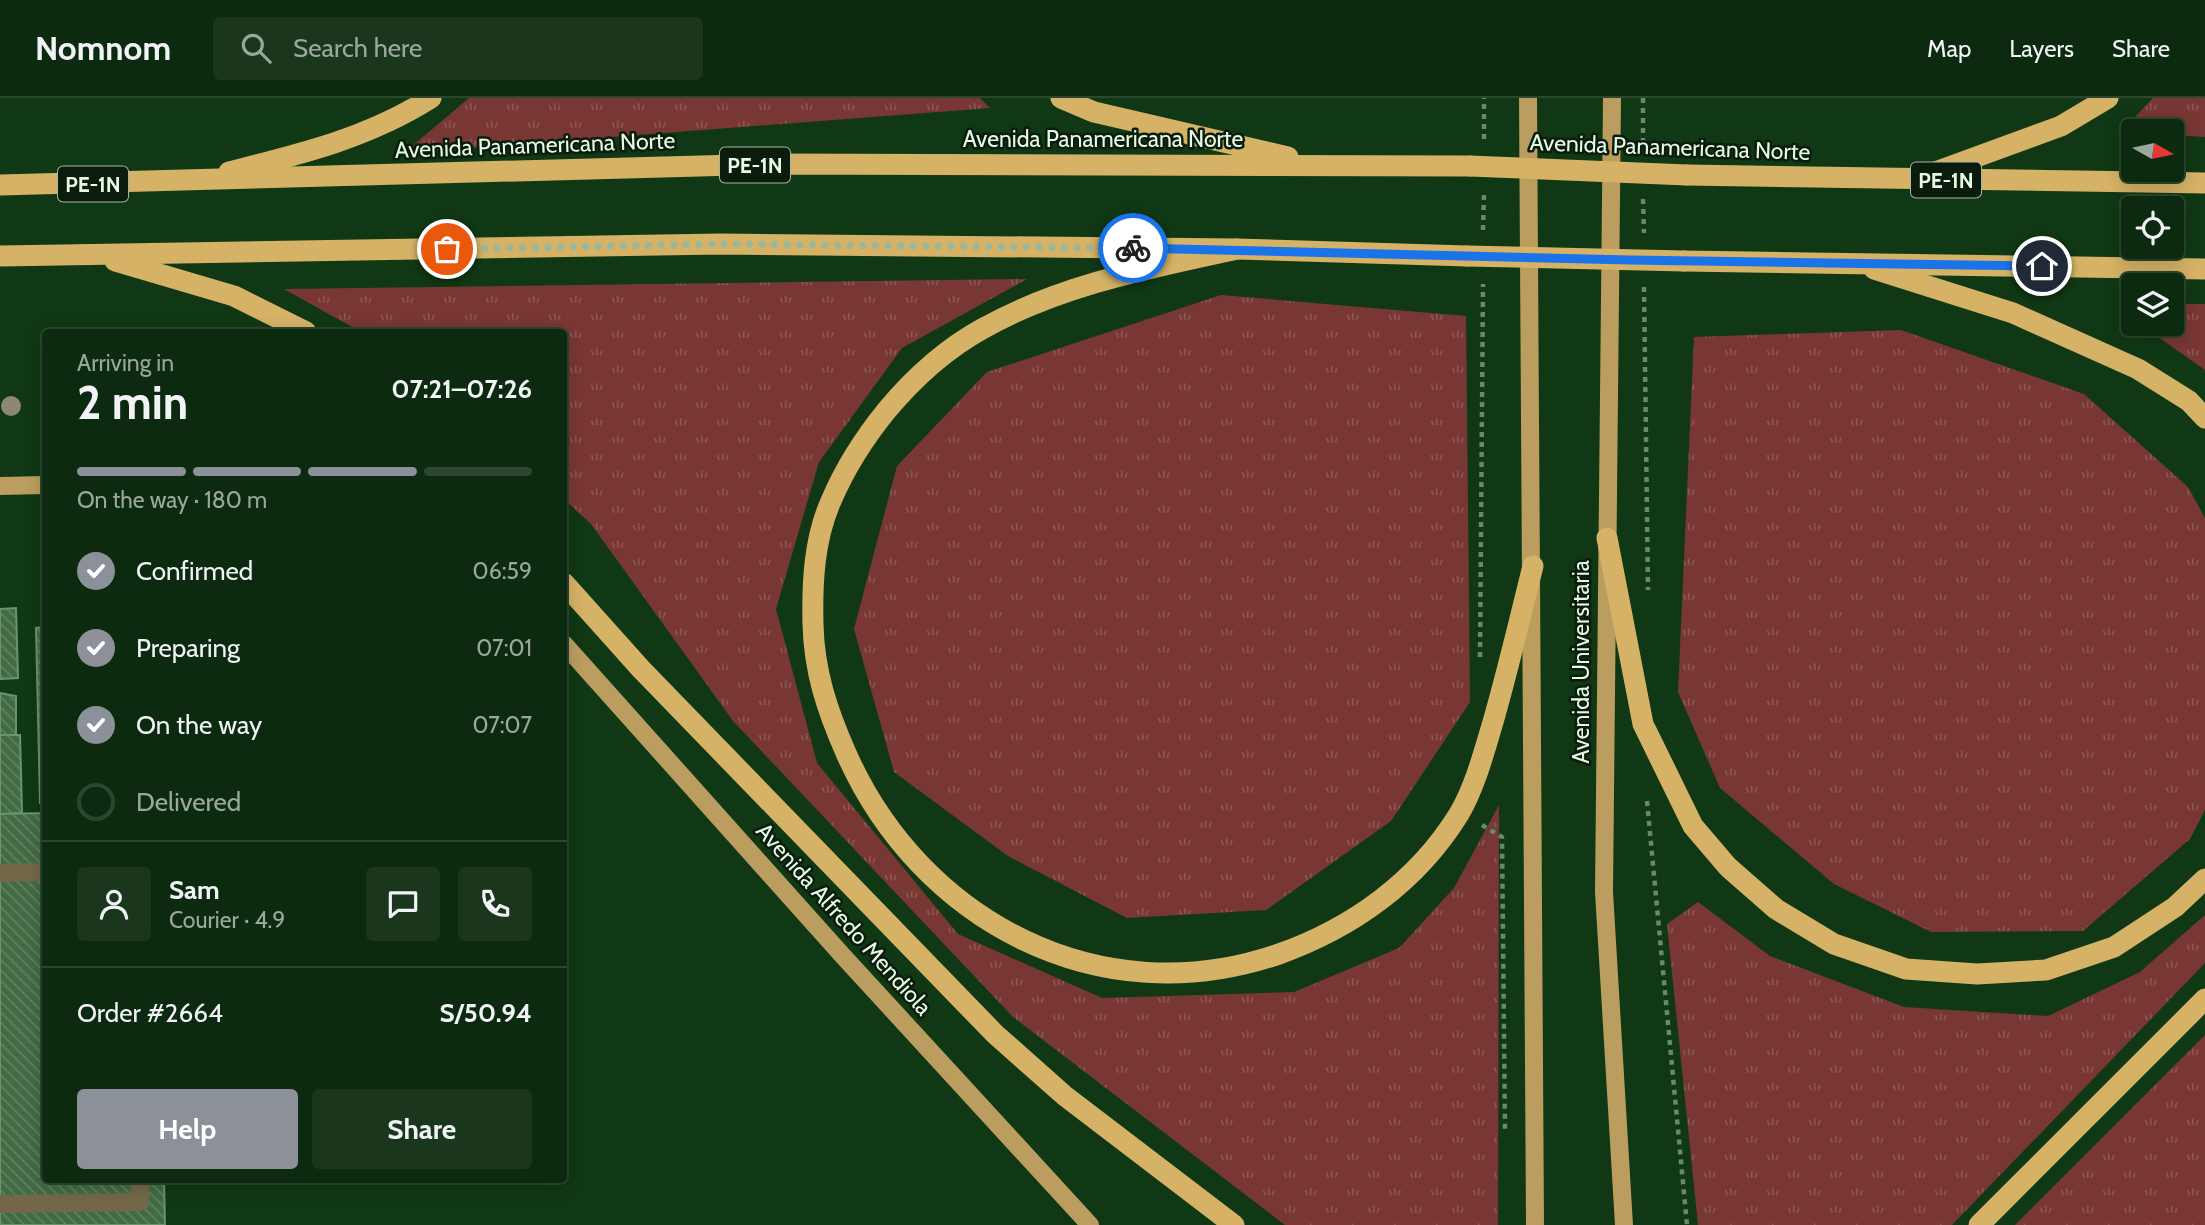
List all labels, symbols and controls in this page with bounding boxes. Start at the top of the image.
search box [213,17,703,80]
text: Nomnom [35,28,171,68]
icon: search [237,29,275,67]
text: Search here [293,32,422,64]
text: Map [1927,34,1971,63]
text: Layers [2009,34,2074,63]
text: Share [2112,34,2170,63]
north arrow [2121,119,2184,182]
map controls [2121,119,2184,336]
street label: Avenida Panamericana Norte [963,125,1244,153]
street label: Avenida Panamericana Norte [394,126,676,164]
street label: Avenida Panamericana Norte [1529,128,1811,166]
road number: PE-1N [720,148,790,182]
road number: PE-1N [1911,162,1981,198]
road number: PE-1N [58,166,128,202]
button: locate [2121,196,2184,259]
courier [1098,213,1168,283]
pin [417,219,477,279]
icon: bike [1114,229,1152,267]
icon: bag [428,230,466,268]
pin [2012,236,2072,296]
icon: home [2023,247,2061,285]
button: layers [2121,273,2184,336]
text: Arriving in [77,349,174,377]
text: 07:21–07:26 [391,373,532,405]
text: 2 min [77,375,188,431]
text: On the way · 180 m [77,486,267,514]
icon: check [77,552,115,590]
text: Confirmed [136,555,253,587]
text: 06:59 [473,557,532,585]
street label: Avenida Universitaria [1567,560,1595,764]
icon: check [77,629,115,667]
text: Preparing [136,632,240,664]
text: 07:01 [476,634,532,662]
icon: check [77,706,115,744]
text: On the way [136,709,262,741]
text: 07:07 [472,711,532,739]
text: Delivered [136,786,241,818]
street label: Avenida Alfredo Mendiola [750,817,938,1021]
button: person [77,867,151,941]
button: chat [366,867,440,941]
button: phone [458,867,532,941]
text: Sam [169,874,220,906]
text: Courier · 4.9 [169,906,285,934]
text: Order #2664 [77,997,223,1029]
text: S/50.94 [439,997,532,1029]
button: Help [77,1089,298,1169]
button: Share [312,1089,532,1169]

